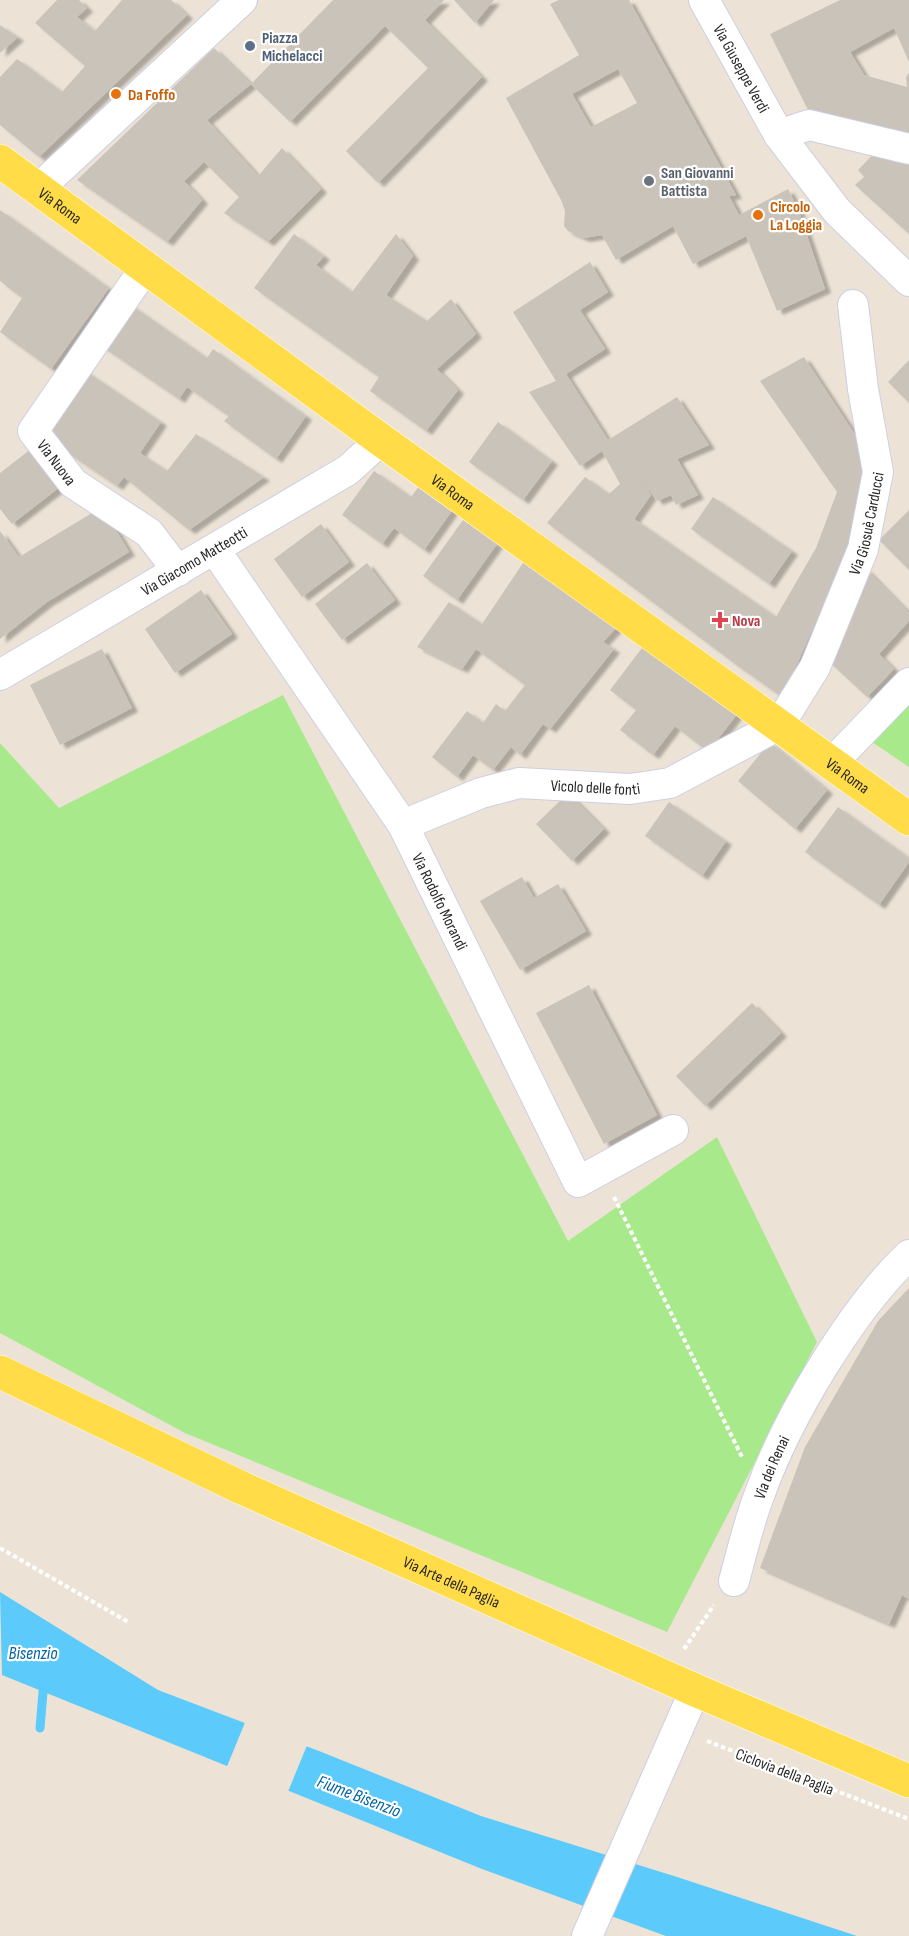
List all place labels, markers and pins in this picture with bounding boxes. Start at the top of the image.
place label: Piazza Michelacci [262,29,323,66]
marker: Piazza Michelacci [243,39,257,53]
place label: Da Foffo [128,86,175,105]
marker: Da Foffo [109,87,123,101]
place label: San Giovanni Battista [661,164,733,201]
marker: San Giovanni Battista [642,174,656,188]
place label: Circolo La Loggia [770,198,822,235]
marker: Circolo La Loggia [751,208,765,222]
place label: Nova [732,612,760,631]
marker: Nova [713,613,727,627]

